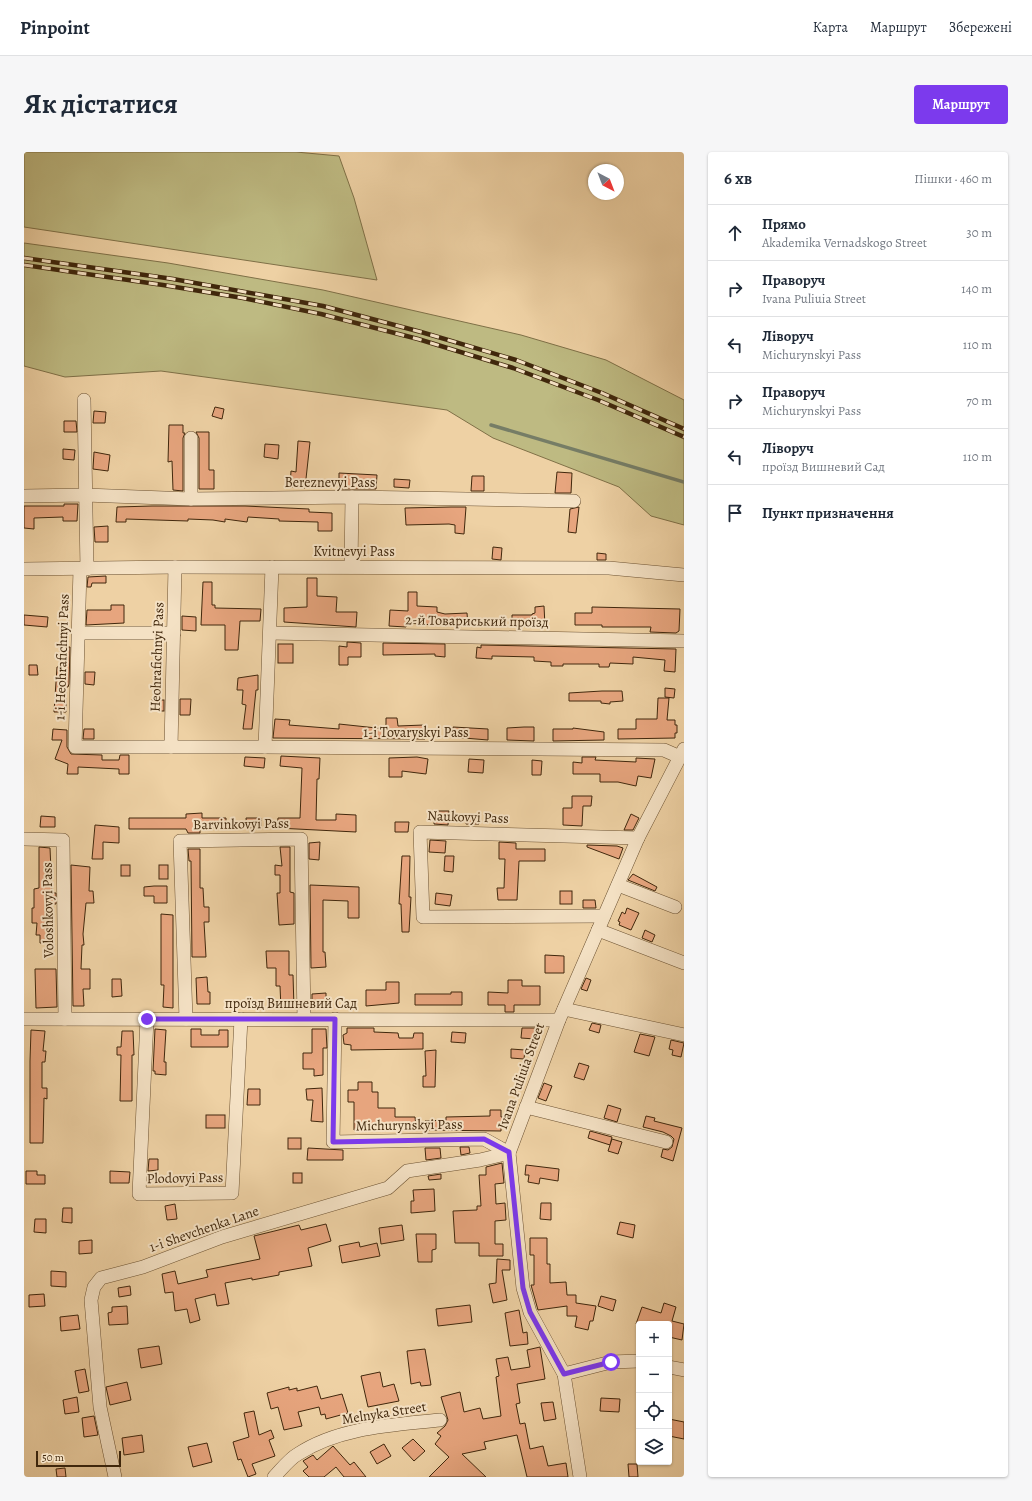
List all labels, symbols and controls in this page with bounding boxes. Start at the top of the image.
text: Pinpoint [20,15,90,41]
text: Карта [813,18,848,37]
text: Маршрут [870,18,927,37]
text: Збережені [949,18,1012,37]
text: Як дістатися [24,85,178,123]
button: Маршрут [914,85,1008,124]
north arrow [588,164,624,200]
text: 6 хв [724,167,752,190]
text: Пішки · 460 m [914,170,992,187]
text: Прямо [762,214,806,234]
icon: ahead [724,222,746,244]
text: 30 m [966,224,992,241]
text: Akademika Vernadskogo Street [762,234,927,251]
text: Праворуч [762,270,825,290]
icon: right [724,278,746,300]
text: 140 m [961,280,992,297]
text: Ivana Puliuia Street [762,290,866,307]
text: Ліворуч [762,326,814,346]
icon: left [724,334,746,356]
text: 110 m [963,336,992,353]
text: Michurynskyi Pass [762,346,861,363]
text: Праворуч [762,382,825,402]
icon: right [724,390,746,412]
text: 70 m [966,392,992,409]
text: Michurynskyi Pass [762,402,861,419]
text: Ліворуч [762,438,814,458]
icon: left [724,446,746,468]
text: 110 m [963,448,992,465]
text: проїзд Вишневий Сад [762,458,885,475]
street label: Bereznevyi Pass [285,473,375,492]
icon: arrive [724,502,746,524]
text: Пункт призначення [762,503,894,523]
street label: Kvitnevyi Pass [313,542,395,561]
street label: 1-i Heohrafichnyi Pass [50,593,74,721]
street label: Heohrafichnyi Pass [146,602,168,712]
street label: 2-й Товариський проїзд [405,610,549,632]
street label: 1-i Tovaryskyi Pass [363,723,469,742]
street label: Naukovyi Pass [427,806,509,828]
street label: Barvinkovyi Pass [193,814,289,834]
street label: Voloshkovyi Pass [38,862,58,959]
street label: проїзд Вишневий Сад [225,994,357,1013]
route end [138,1010,156,1028]
street label: Ivana Puliuia Street [493,1020,549,1132]
street label: Michurynskyi Pass [355,1115,463,1135]
street label: Plodovyi Pass [146,1168,224,1188]
street label: 1-i Shevchenka Lane [147,1201,261,1257]
map controls [636,1321,672,1465]
button: + [636,1321,672,1357]
route start [602,1353,620,1371]
button: − [636,1357,672,1393]
button: locate [636,1393,672,1429]
street label: Melnyka Street [340,1397,428,1429]
button: layers [636,1429,672,1465]
scale bar [36,1449,121,1468]
text: 50 m [42,1450,64,1465]

